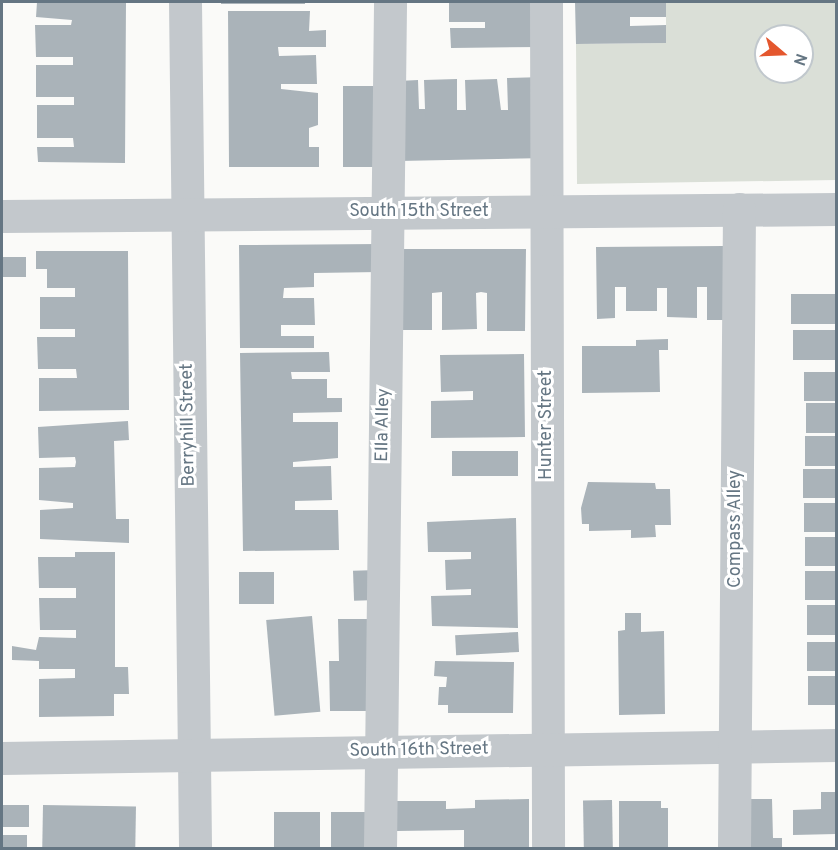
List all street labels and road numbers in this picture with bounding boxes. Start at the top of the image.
street label: South 15th Street [349,201,489,223]
street label: Berryhill Street [177,363,201,487]
street label: Hunter Street [536,370,558,480]
street label: Ella Alley [373,388,395,462]
street label: Compass Alley [725,470,747,588]
street label: South 16th Street [349,739,489,763]

